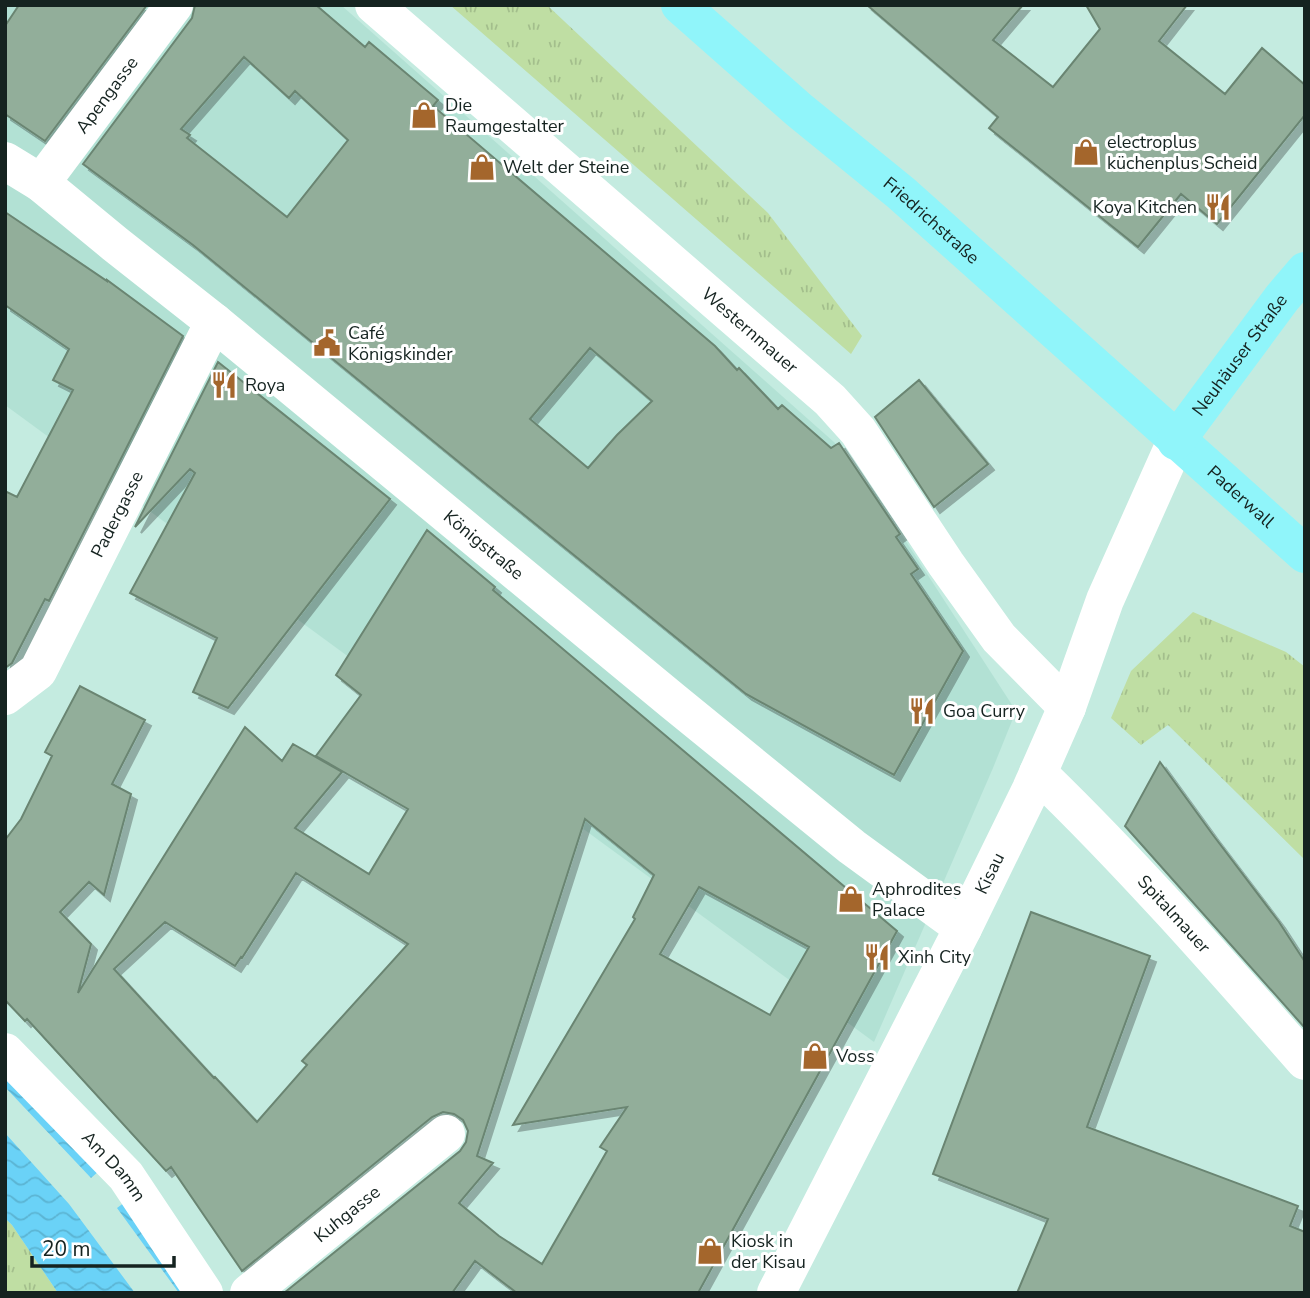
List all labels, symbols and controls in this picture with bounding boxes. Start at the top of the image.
street label: Apengasse [70,51,144,138]
place label: Die Raumgestalter [445,93,565,138]
shop icon: Die Raumgestalter [409,100,439,130]
place label: electroplus küchenplus Scheid [1107,130,1258,175]
shop icon: electroplus küchenplus Scheid [1071,137,1101,167]
shop icon: Welt der Steine [467,152,497,182]
place label: Welt der Steine [503,155,629,179]
street label: Friedrichstraße [878,171,985,269]
restaurant icon: Koya Kitchen [1203,192,1233,222]
place label: Koya Kitchen [1093,195,1197,219]
street label: Westernmauer [696,282,803,379]
street label: Neuhäuser Straße [1187,289,1293,421]
place label: Café Königskinder [348,321,453,366]
public building icon: Café Königskinder [312,328,342,358]
restaurant icon: Roya [209,370,239,400]
place label: Roya [245,373,285,397]
street label: Paderwall [1202,460,1280,534]
street label: Padergasse [85,467,149,562]
street label: Königstraße [439,505,529,585]
restaurant icon: Goa Curry [907,696,937,726]
place label: Goa Curry [943,699,1026,723]
street label: Kisau [969,848,1010,898]
street label: Spitalmauer [1132,870,1216,959]
place label: Aphrodites Palace [872,877,961,922]
shop icon: Aphrodites Palace [836,884,866,914]
restaurant icon: Xinh City [862,942,892,972]
place label: Xinh City [898,945,972,969]
shop icon: Voss [800,1041,830,1071]
place label: Voss [835,1044,875,1068]
street label: Am Damm [76,1126,152,1206]
street label: Kuhgasse [309,1180,385,1248]
scale bar [32,1224,173,1268]
place label: Kiosk in der Kisau [731,1229,806,1274]
text: 20 m [42,1235,91,1263]
shop icon: Kiosk in der Kisau [695,1236,725,1266]

